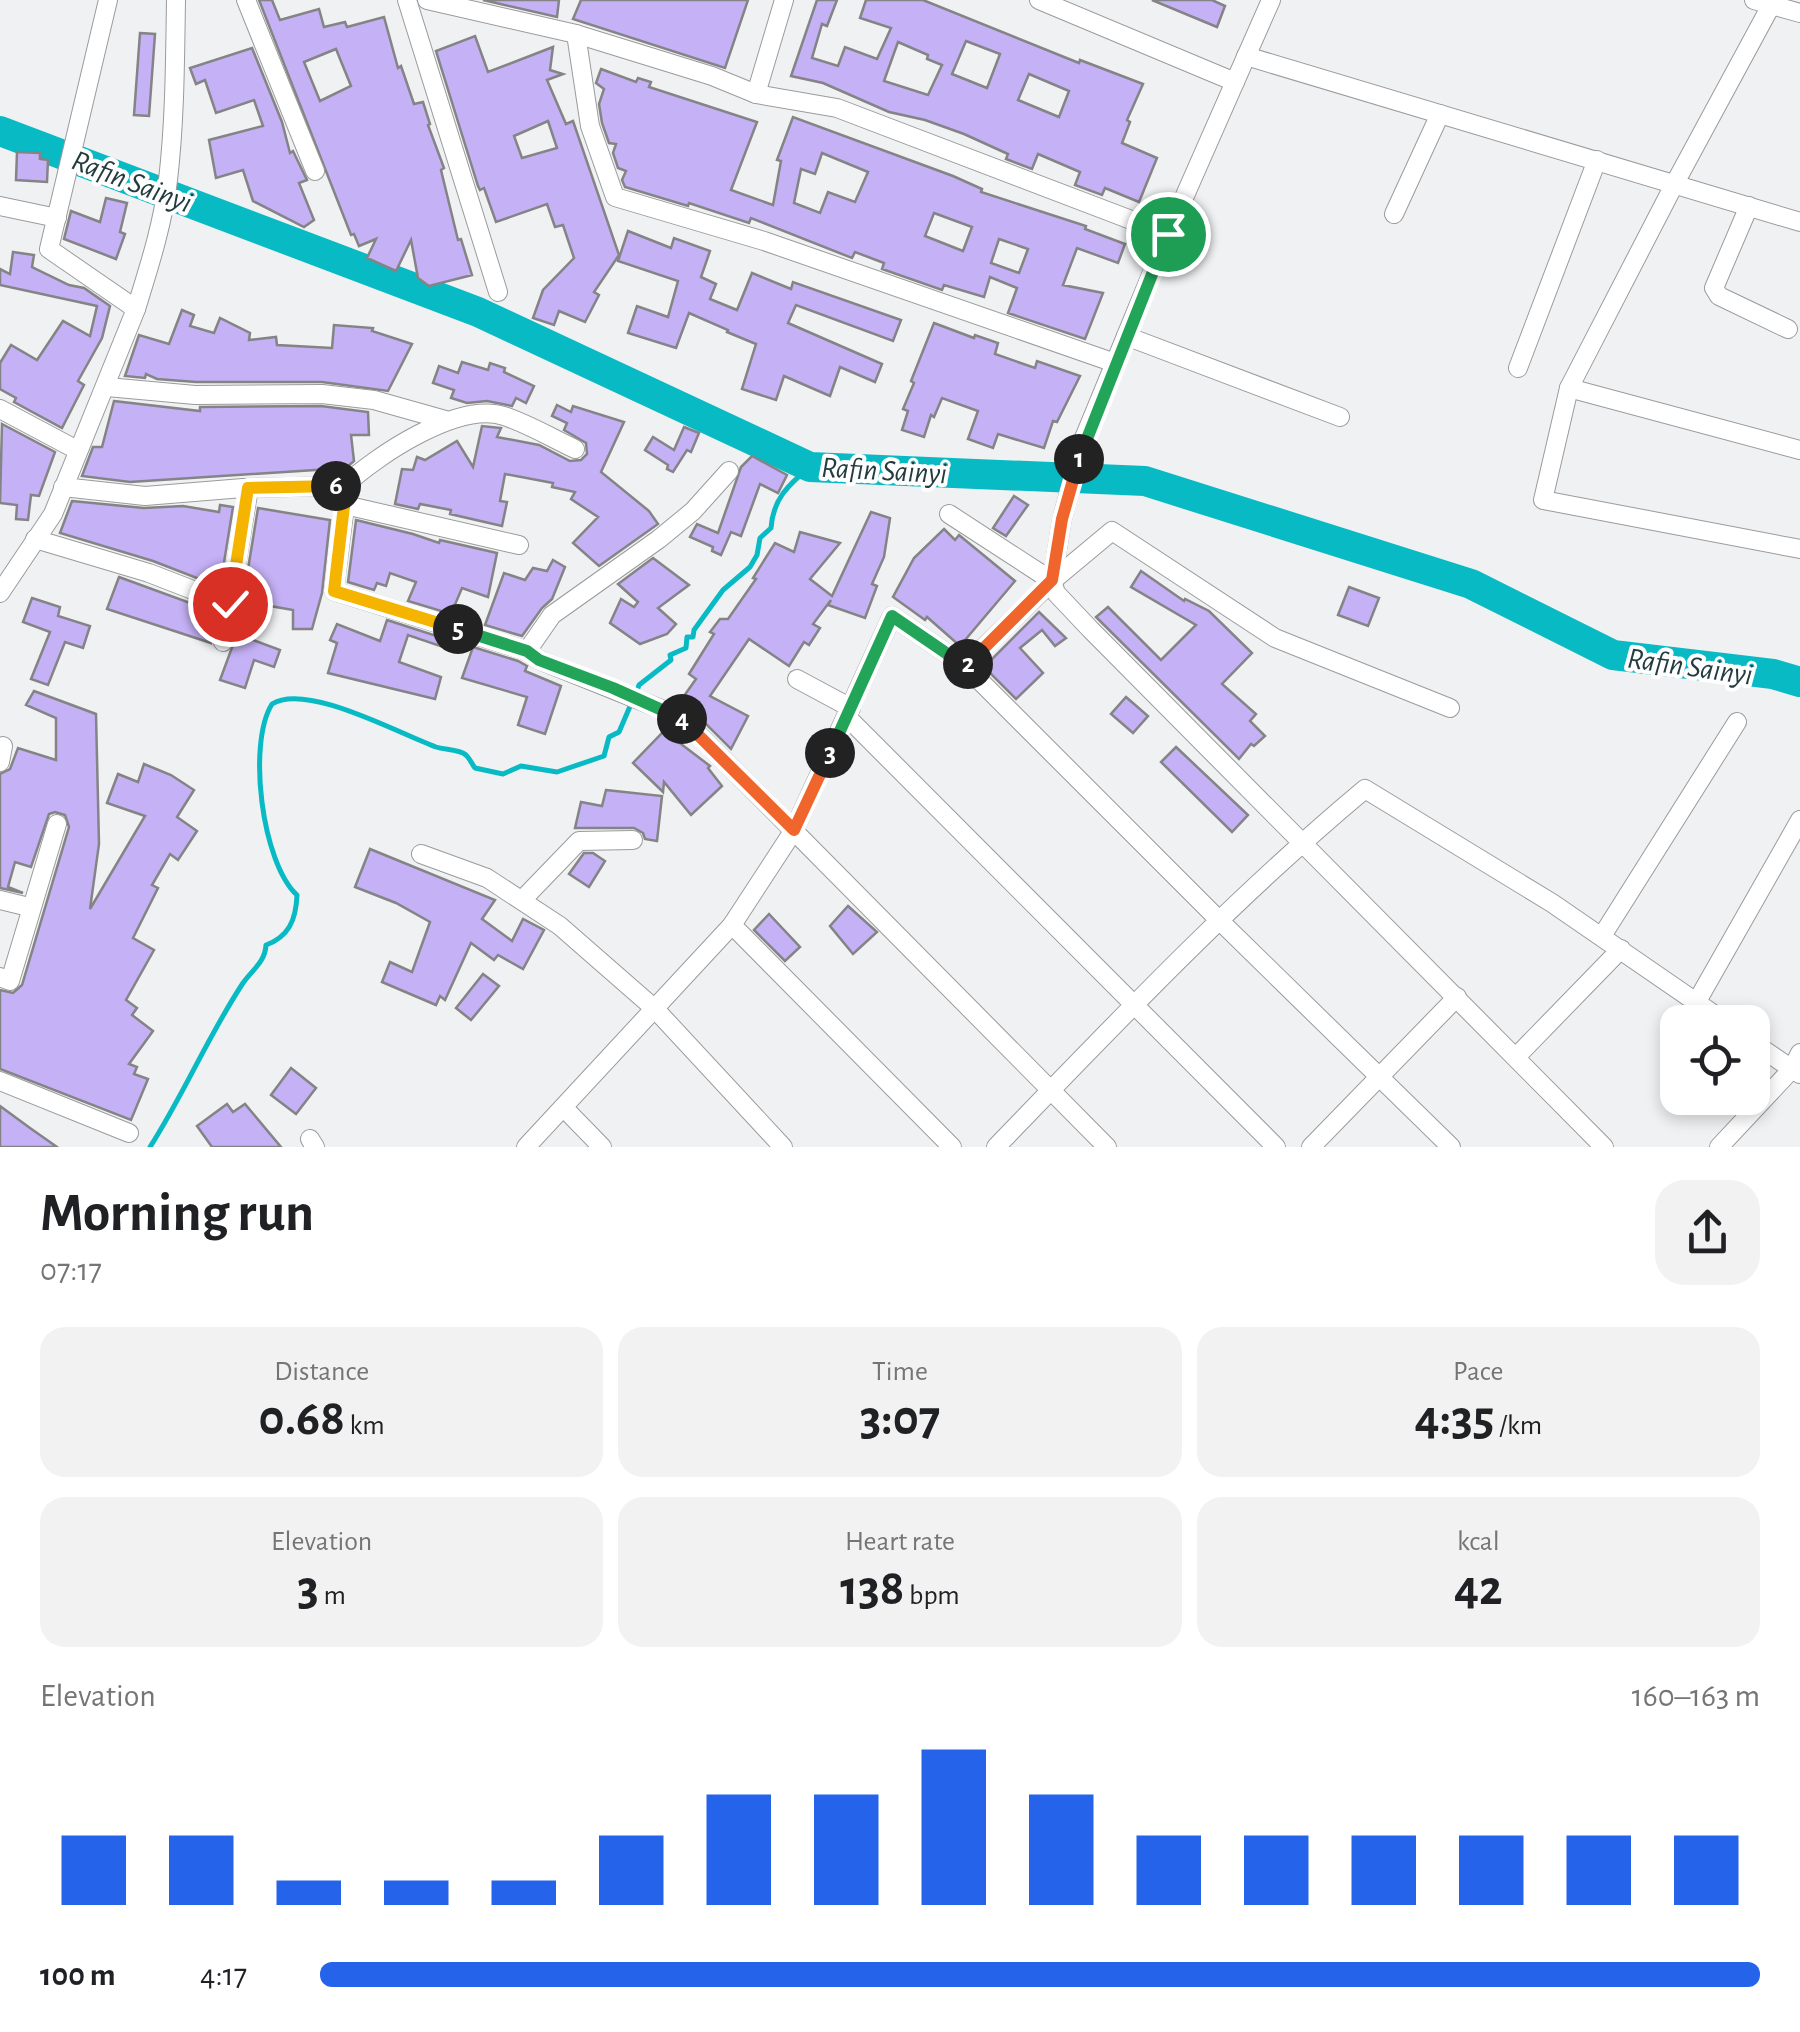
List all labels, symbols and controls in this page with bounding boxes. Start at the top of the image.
water label: Rafin Sainyi [68,145,196,218]
pin [1126,192,1211,277]
icon: arrive [1141,207,1196,262]
pin: 1 [1054,434,1104,484]
text: 1 [1074,445,1084,473]
water label: Rafin Sainyi [820,453,948,489]
pin: 6 [311,461,361,511]
text: 6 [329,472,343,500]
pin [188,562,273,647]
icon: check [203,577,258,632]
pin: 5 [433,604,483,654]
text: 5 [452,615,464,643]
pin: 2 [943,639,993,689]
water label: Rafin Sainyi [1625,643,1754,691]
text: 2 [961,650,975,678]
pin: 4 [657,694,707,744]
text: 4 [675,705,689,733]
pin: 3 [805,728,855,778]
text: 3 [824,739,836,767]
map controls [1660,1005,1770,1115]
button: locate [1660,1005,1770,1115]
button: share [1655,1180,1760,1285]
text: Morning run [40,1186,314,1241]
text: 07:17 [40,1254,102,1286]
text: Distance [274,1358,369,1386]
text: Time [872,1358,928,1386]
text: Pace [1453,1358,1504,1386]
text: 0.68 [259,1394,345,1444]
text: 3:07 [860,1394,940,1444]
text: 4:35 [1415,1394,1494,1444]
text: km [345,1412,385,1440]
text: /km [1494,1412,1542,1440]
text: Elevation [271,1528,372,1556]
text: Heart rate [845,1528,955,1556]
text: kcal [1457,1528,1500,1556]
text: 3 [297,1564,319,1614]
text: 138 [840,1564,904,1614]
text: 42 [1454,1564,1503,1614]
text: m [319,1582,346,1610]
text: bpm [904,1582,960,1610]
text: Elevation [40,1680,156,1712]
text: 160–163 m [1632,1680,1760,1712]
text: 100 m [40,1959,116,1991]
text: 4:17 [200,1959,247,1991]

